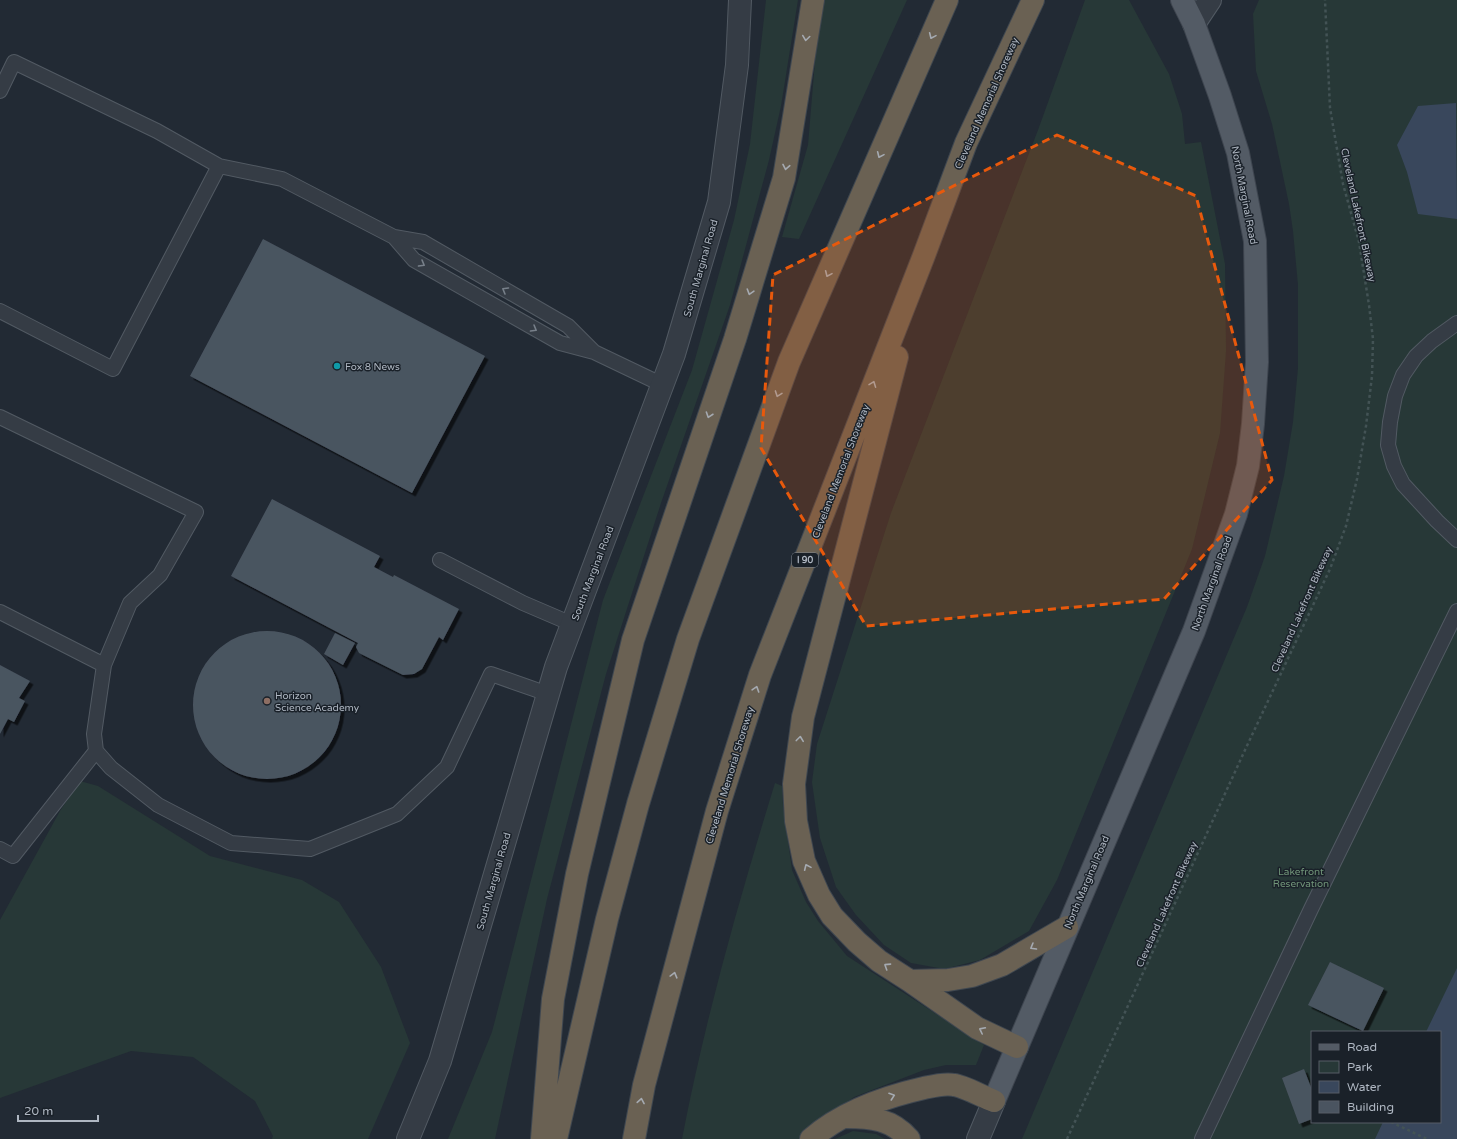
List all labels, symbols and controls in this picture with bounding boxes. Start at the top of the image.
one-way arrow [928,32,936,39]
one-way arrow [802,35,811,41]
street label: Cleveland Memorial Shoreway [952,35,1022,171]
street label: North Marginal Road [1229,145,1259,245]
street label: Cleveland Lakefront Bikeway [1338,147,1378,284]
one-way arrow [876,151,884,158]
one-way arrow [782,164,791,170]
street label: South Marginal Road [681,218,721,318]
one-way arrow [417,260,425,267]
one-way arrow [825,270,833,278]
one-way arrow [502,287,509,294]
one-way arrow [746,288,755,295]
one-way arrow [530,324,538,331]
marker: Fox 8 News [332,361,342,371]
place label: Fox 8 News [345,361,400,373]
one-way arrow [869,381,877,388]
one-way arrow [774,391,782,398]
street label: Cleveland Memorial Shoreway [810,402,872,540]
one-way arrow [706,412,714,419]
street label: South Marginal Road [569,524,617,622]
street label: North Marginal Road [1189,534,1235,632]
street label: Cleveland Lakefront Bikeway [1269,544,1335,674]
road number: I 90 [792,553,818,567]
one-way arrow [751,685,760,692]
place label: Horizon Science Academy [275,690,360,714]
marker: Horizon Science Academy [262,696,272,706]
street label: Cleveland Memorial Shoreway [703,705,757,845]
one-way arrow [795,736,804,742]
street label: South Marginal Road [474,831,514,931]
street label: North Marginal Road [1062,834,1112,931]
street label: Cleveland Lakefront Bikeway [1134,839,1200,969]
one-way arrow [804,864,812,871]
park label: Lakefront Reservation [1273,866,1329,890]
one-way arrow [1030,942,1037,949]
one-way arrow [884,964,891,971]
one-way arrow [669,972,677,978]
one-way arrow [979,1027,986,1035]
legend [1311,1031,1441,1123]
text: Road [1347,1040,1377,1054]
text: Park [1347,1060,1373,1074]
text: Water [1347,1080,1382,1094]
one-way arrow [888,1093,895,1101]
scale bar [18,1097,98,1123]
one-way arrow [636,1098,645,1104]
text: Building [1347,1100,1394,1114]
text: 20 m [24,1104,53,1118]

